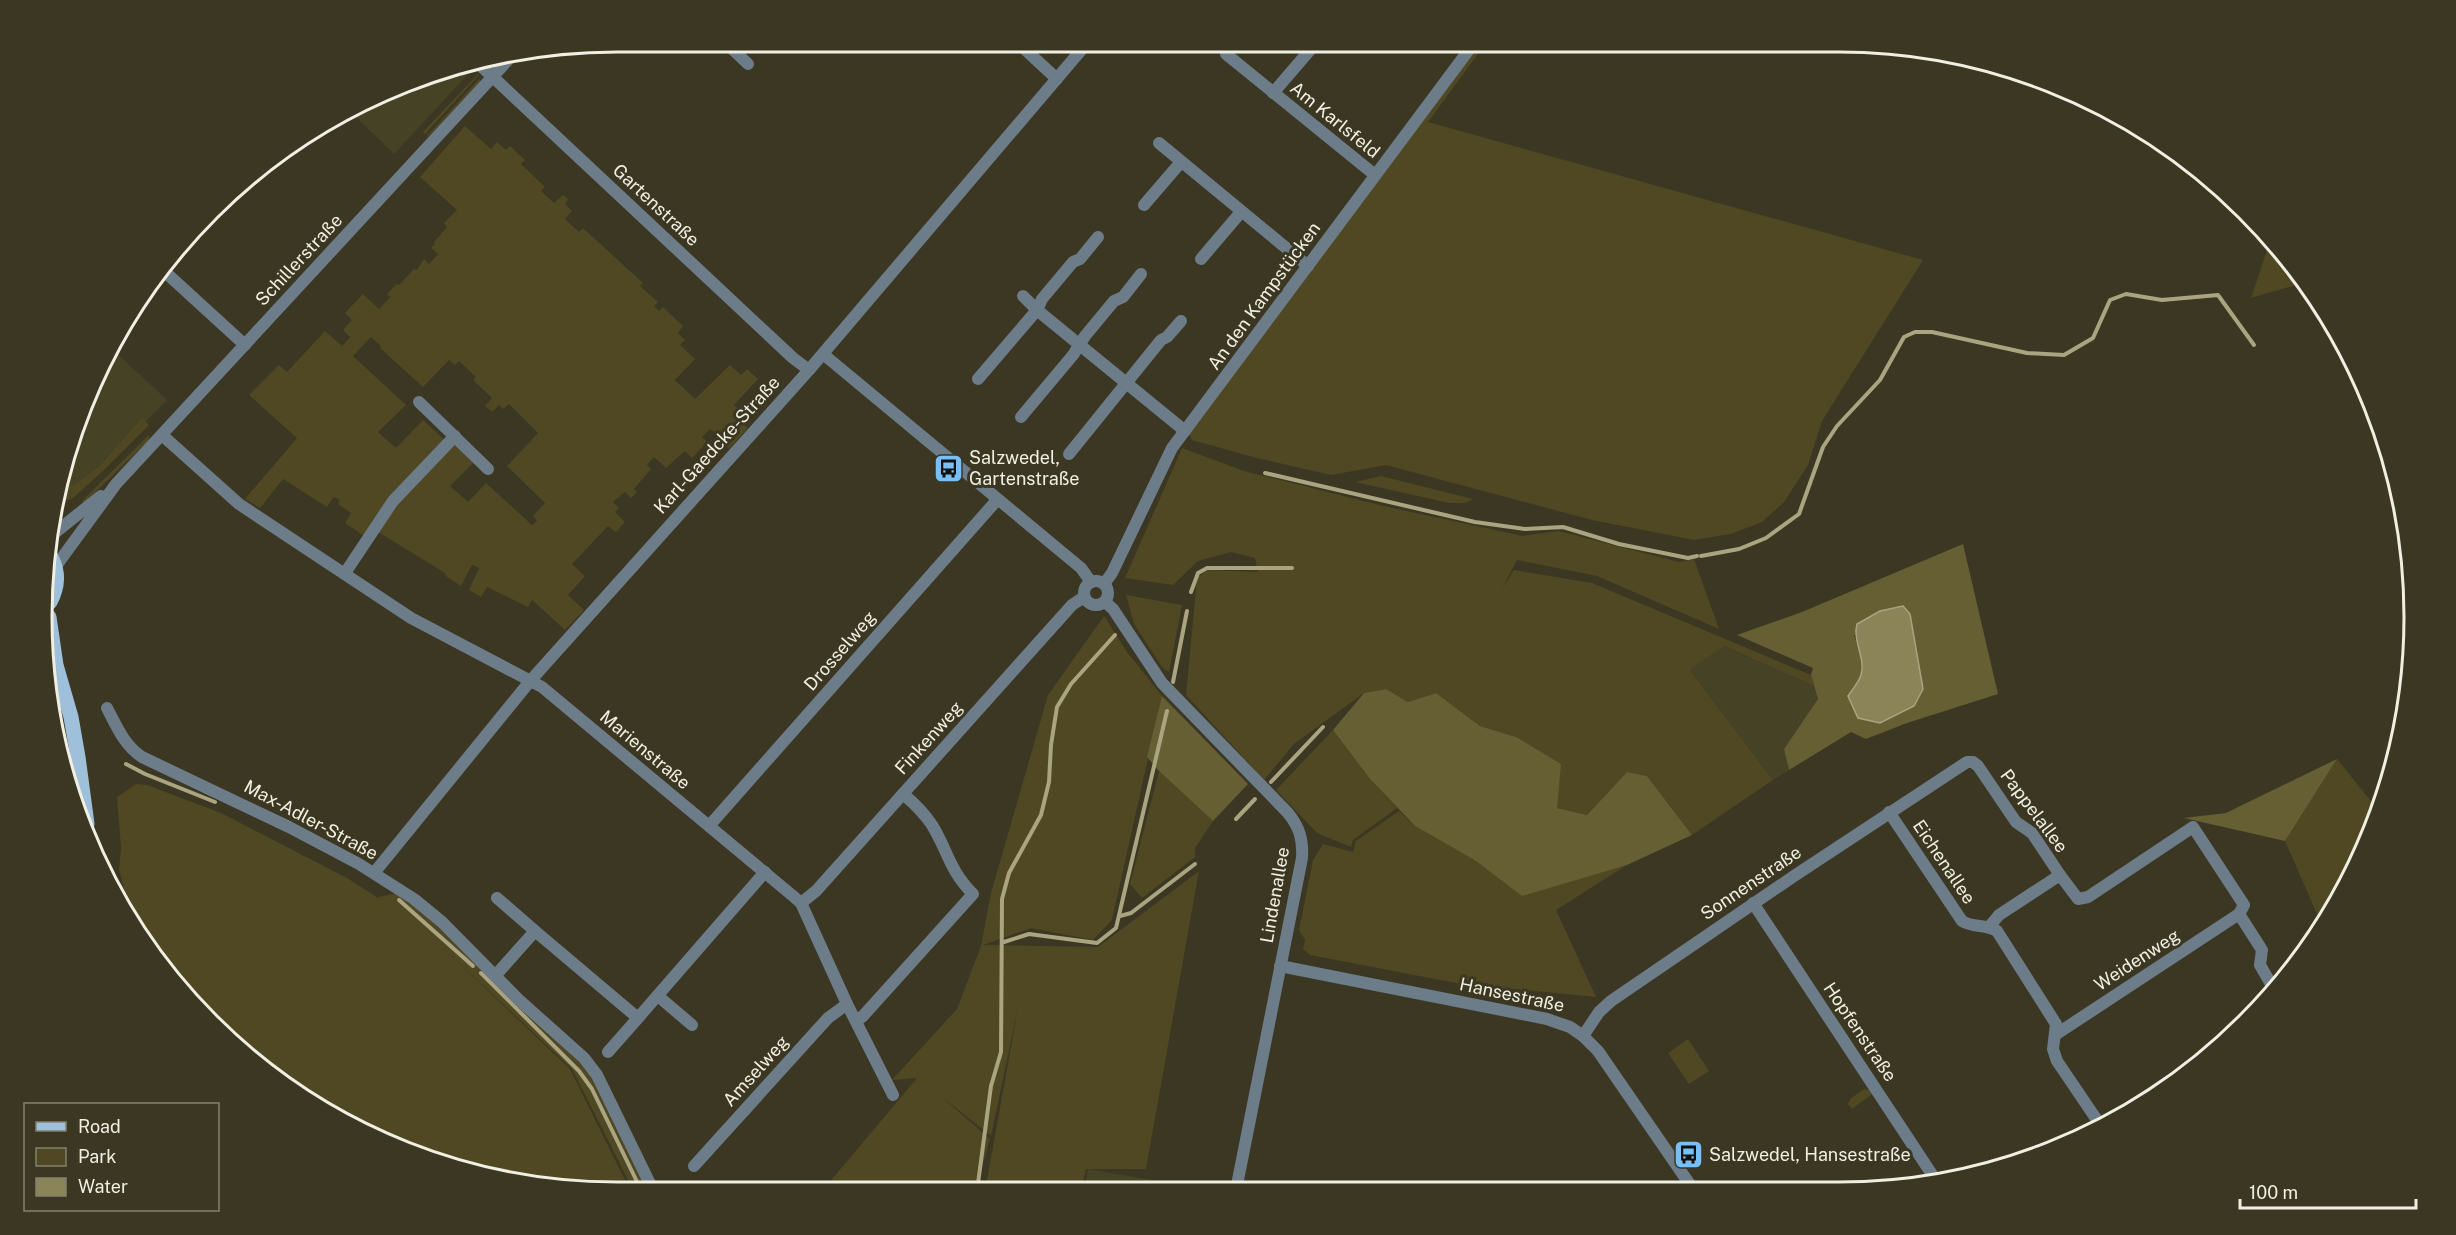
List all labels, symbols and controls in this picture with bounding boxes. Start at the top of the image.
street label: Am Karlsfeld [1286,77,1384,162]
street label: Gartenstraße [609,159,704,250]
street label: Schillerstraße [251,210,346,310]
street label: An den Kampstücken [1203,218,1324,374]
street label: Karl-Gaedcke-Straße [649,372,784,518]
place label: Salzwedel, Gartenstraße [969,447,1080,489]
bus stop icon: Salzwedel, Gartenstraße [932,452,964,484]
street label: Drosselweg [799,607,880,695]
street label: Finkenweg [890,697,967,778]
street label: Marienstraße [596,706,695,793]
street label: Pappelallee [1996,765,2073,856]
street label: Max-Adler-Straße [241,775,382,864]
street label: Eichenallee [1909,816,1980,908]
street label: Sonnenstraße [1696,841,1805,924]
street label: Lindenallee [1256,845,1293,945]
street label: Weidenweg [2090,924,2183,995]
street label: Hansestraße [1458,973,1566,1016]
street label: Hopfenstraße [1820,978,1901,1085]
street label: Amselweg [718,1031,793,1110]
legend [24,1103,219,1211]
text: Road [78,1116,121,1137]
bus stop icon: Salzwedel, Hansestraße [1672,1139,1704,1171]
place label: Salzwedel, Hansestraße [1709,1144,1911,1165]
text: Park [78,1146,116,1167]
scale bar [2240,1172,2416,1210]
text: Water [78,1176,128,1197]
text: 100 m [2249,1182,2298,1203]

